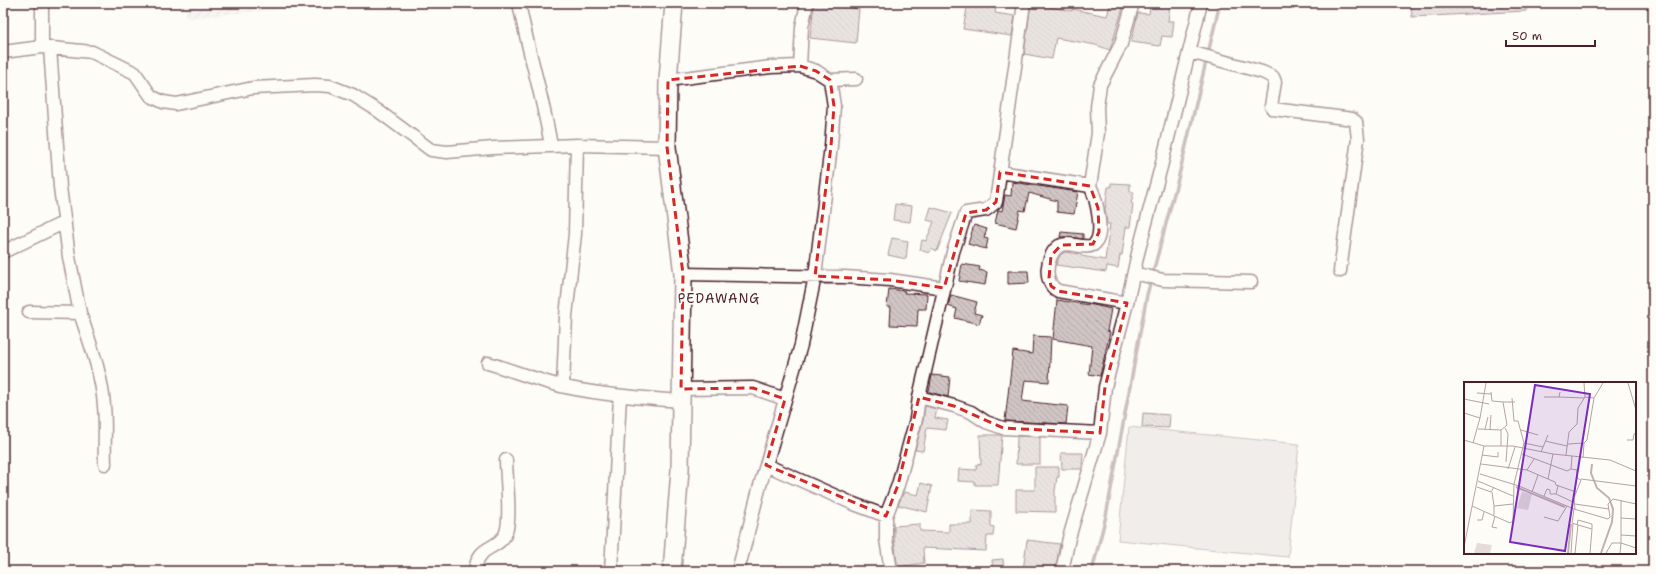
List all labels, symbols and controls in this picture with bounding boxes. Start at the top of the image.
scale bar [1506,22,1595,48]
text: 50 m [1512,28,1542,44]
district label: PEDAWANG [678,290,760,307]
inset map [1464,382,1636,554]

